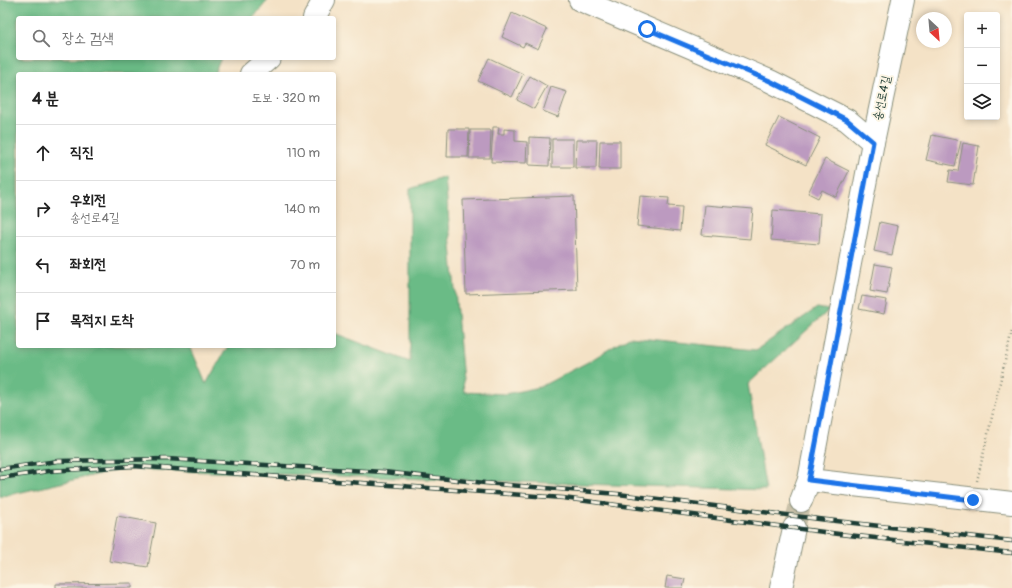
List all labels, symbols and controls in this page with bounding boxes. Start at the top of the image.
north arrow [916,12,952,48]
map controls [964,12,1000,120]
button: + [964,12,1000,48]
search box [16,16,336,60]
route start [638,20,656,38]
icon: search [30,27,52,49]
text: 장소 검색 [62,29,114,48]
button: − [964,48,1000,84]
street label: 송선로4길 [870,74,894,122]
button: layers [964,84,1000,120]
text: 4 분 [32,88,59,109]
text: 도보 · 320 m [251,90,320,106]
icon: ahead [32,142,54,164]
text: 직진 [70,143,94,162]
text: 110 m [287,145,320,161]
text: 우회전 [70,191,106,210]
icon: right [32,198,54,220]
text: 140 m [284,201,320,217]
text: 송선로4길 [70,210,119,226]
icon: left [32,254,54,276]
text: 좌회전 [70,255,106,274]
text: 70 m [290,257,320,273]
icon: arrive [32,310,54,332]
text: 목적지 도착 [70,311,134,330]
route end [964,491,982,509]

